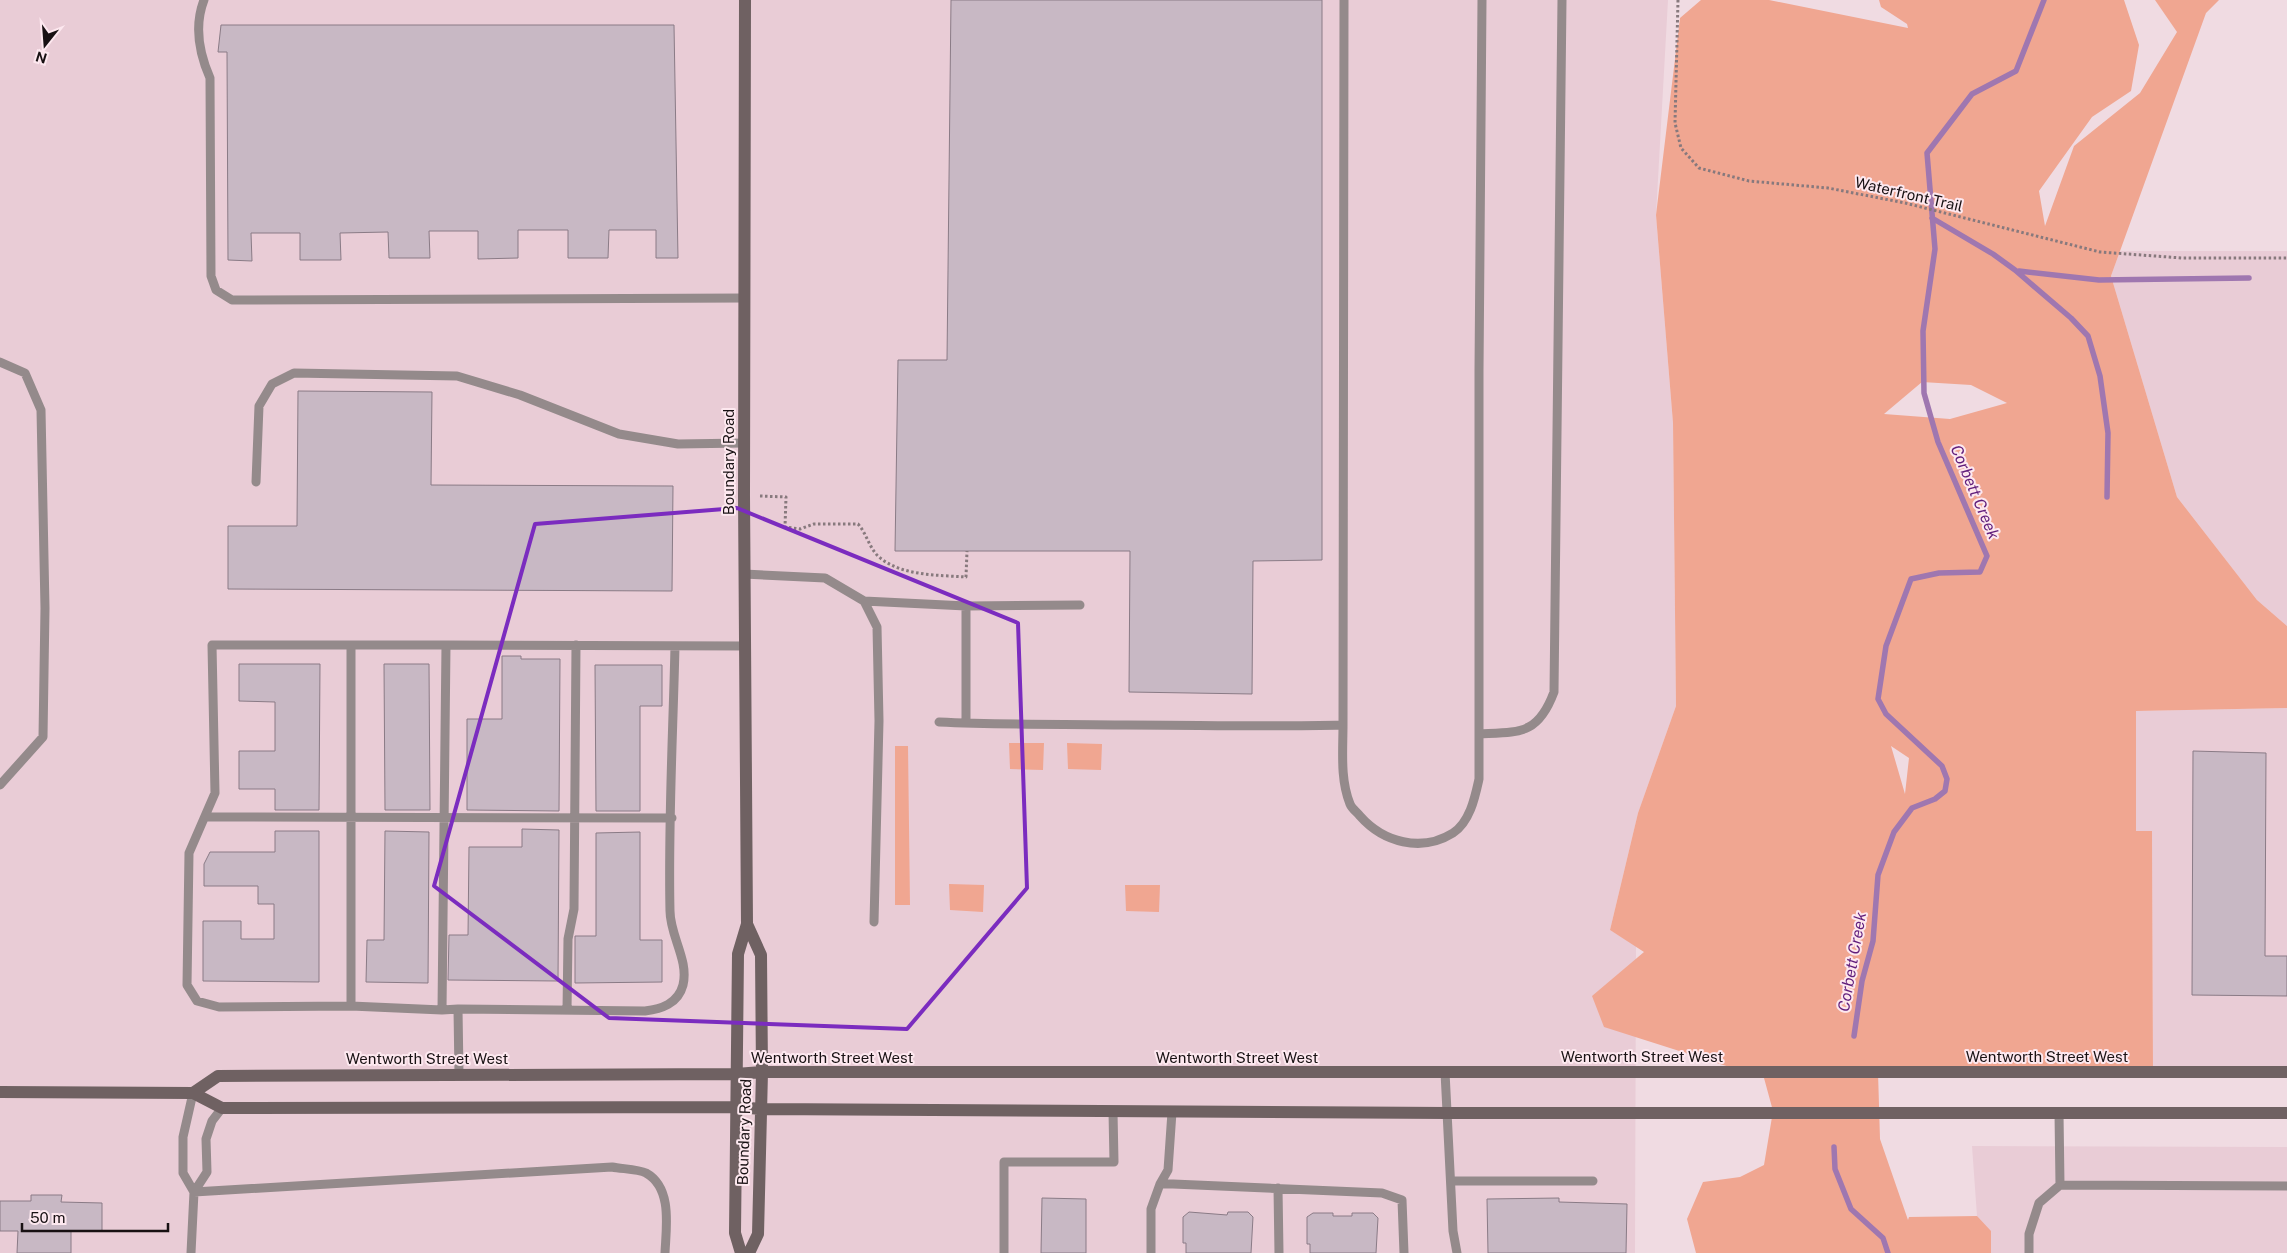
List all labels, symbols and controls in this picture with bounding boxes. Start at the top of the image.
north arrow [20,20,70,70]
text: N [34,48,49,67]
street label: Waterfront Trail [1853,173,1965,215]
street label: Boundary Road [720,409,737,515]
water label: Corbett Creek [1947,442,2004,542]
water label: Corbett Creek [1834,910,1870,1013]
street label: Wentworth Street West [1561,1048,1723,1065]
street label: Wentworth Street West [1966,1048,2128,1065]
street label: Wentworth Street West [751,1049,913,1066]
street label: Wentworth Street West [1156,1049,1318,1066]
street label: Wentworth Street West [346,1050,508,1067]
street label: Boundary Road [734,1078,754,1186]
scale bar [22,1200,169,1232]
text: 50 m [30,1209,65,1226]

